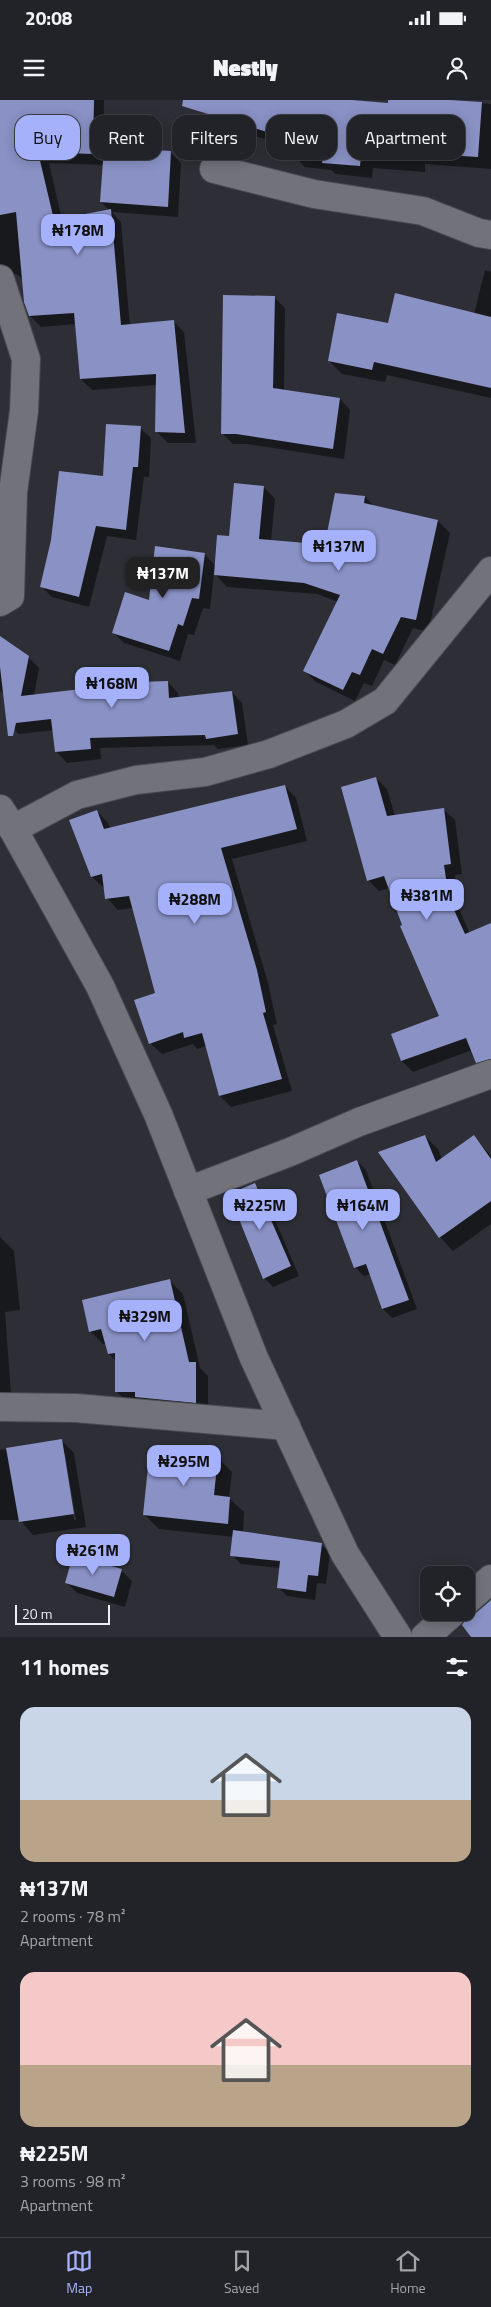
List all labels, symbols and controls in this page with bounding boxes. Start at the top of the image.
text: 20:08 [25,3,72,32]
text: Nestly [213,51,278,85]
icon: menu [20,54,48,82]
icon: person [443,54,471,82]
chip: Buy [15,115,80,160]
chip: Rent [90,115,162,160]
chip: Filters [172,115,256,160]
chip: New [266,115,337,160]
chip: Apartment [347,115,465,160]
pin: ₦178M [43,214,113,256]
text: ₦178M [52,218,104,242]
pin: ₦137M [304,530,374,572]
text: ₦137M [313,534,365,558]
pin: ₦137M [128,556,198,599]
text: ₦137M [137,561,189,585]
pin: ₦168M [77,666,147,709]
text: ₦168M [86,671,138,695]
pin: ₦381M [392,878,462,921]
pin: ₦288M [160,882,230,925]
text: ₦381M [401,883,453,907]
text: ₦288M [169,887,221,911]
pin: ₦225M [225,1188,295,1231]
pin: ₦164M [328,1188,398,1231]
text: ₦225M [234,1193,286,1217]
text: ₦164M [337,1193,389,1217]
pin: ₦329M [110,1300,180,1342]
text: ₦329M [119,1304,171,1328]
pin: ₦295M [149,1444,219,1487]
text: ₦295M [158,1449,210,1473]
pin: ₦261M [58,1534,128,1576]
text: ₦261M [67,1538,119,1562]
map controls [420,1566,475,1621]
button: locate [420,1566,475,1621]
scale bar [15,1602,110,1625]
text: 20 m [22,1603,52,1624]
text: 11 homes [20,1651,109,1683]
icon: filters [443,1653,471,1681]
icon: home [201,1740,291,1830]
text: ₦137M [20,1872,88,1904]
text: 2 rooms · 78 m² [20,1904,125,1928]
text: Apartment [20,1928,93,1952]
icon: home [201,2005,291,2095]
text: ₦225M [20,2137,88,2169]
text: 3 rooms · 98 m² [20,2169,125,2193]
text: Apartment [20,2193,93,2217]
tab: Map [65,2247,93,2298]
tab: Saved [224,2247,260,2298]
tab: Home [390,2247,426,2298]

